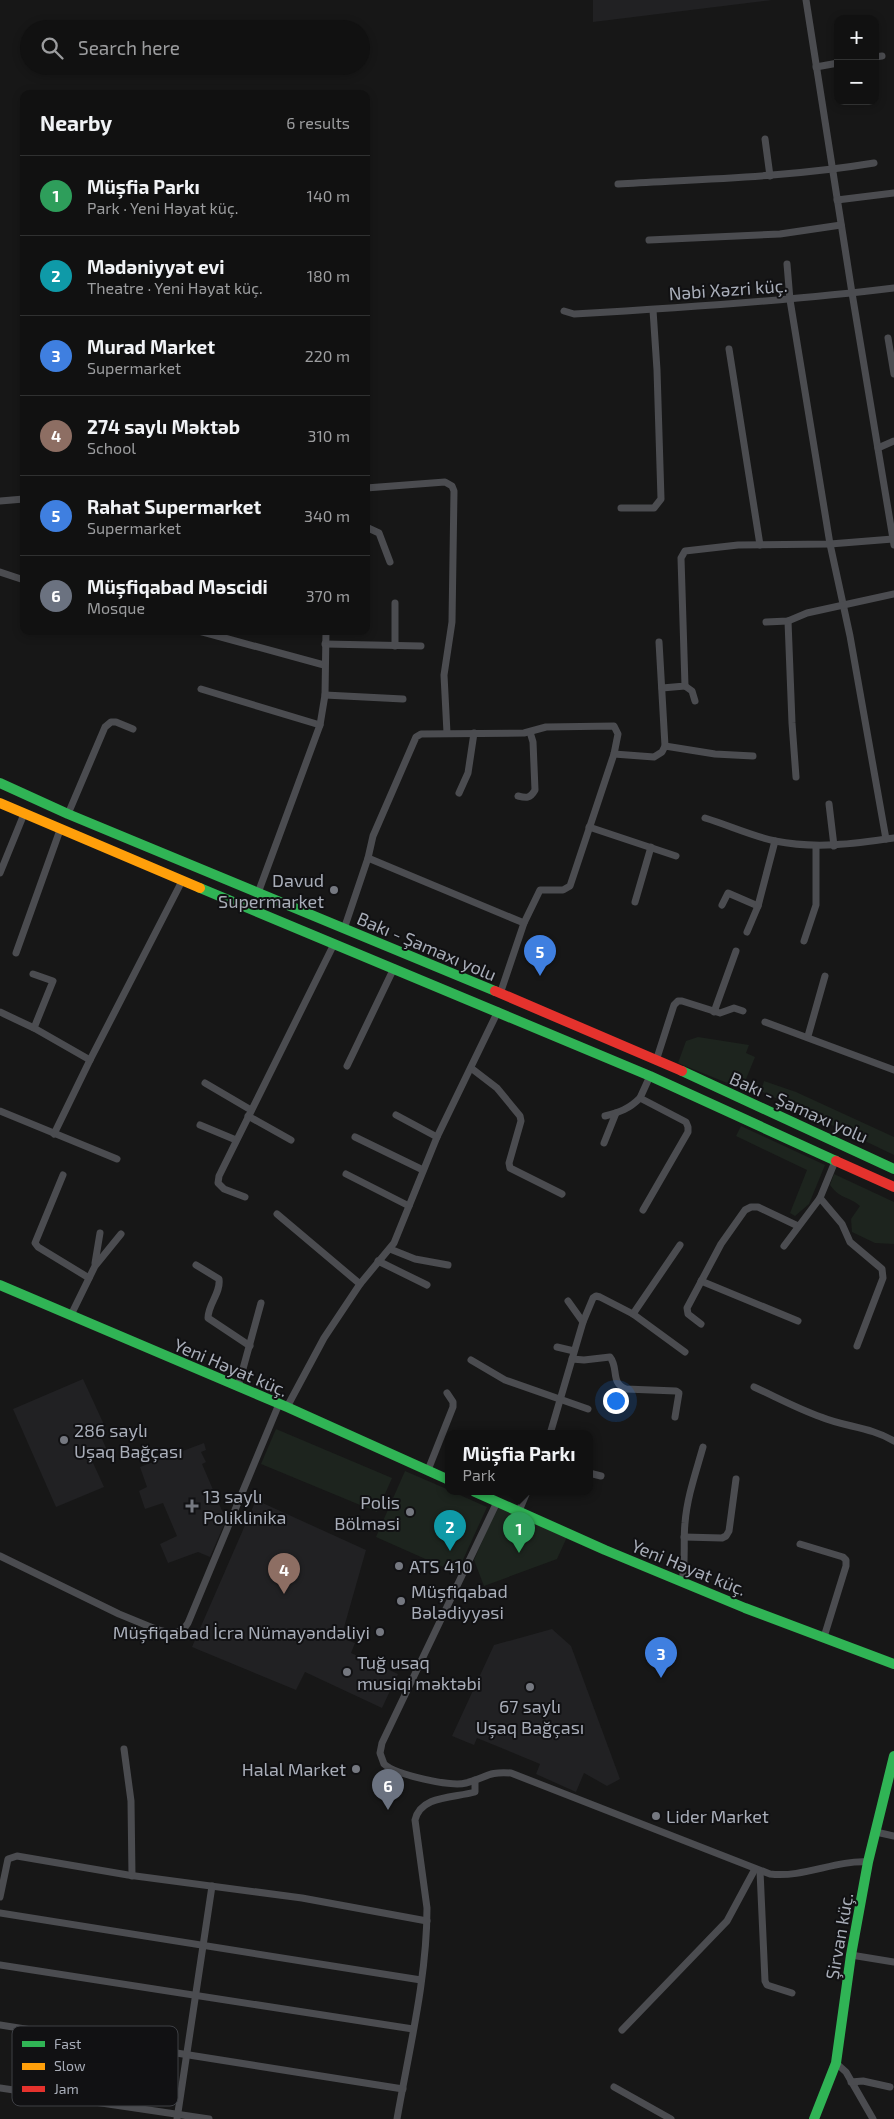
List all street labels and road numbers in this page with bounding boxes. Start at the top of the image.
street label: Nəbi Xəzri küç. [668,274,788,305]
street label: Bakı - Şamaxı yolu [354,907,500,986]
street label: Bakı - Şamaxı yolu [726,1067,872,1148]
street label: Yeni Həyat küç. [170,1333,291,1402]
street label: Yeni Həyat küç. [628,1534,750,1601]
street label: Şirvan küç. [821,1891,858,1981]

